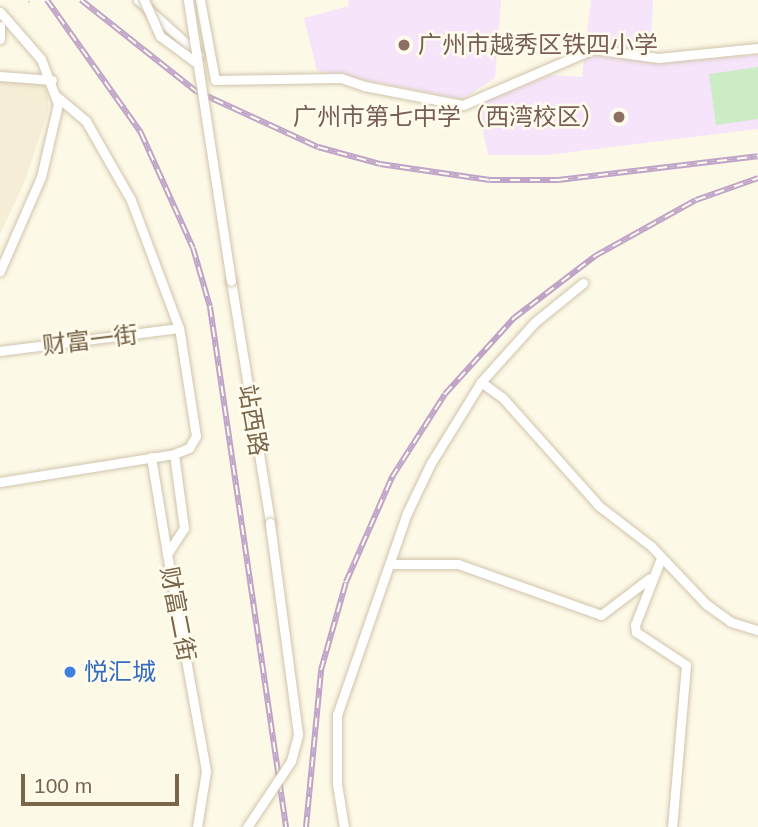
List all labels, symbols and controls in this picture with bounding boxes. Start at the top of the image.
place label: 广州市越秀区铁四小学 [418,31,658,59]
marker: 广州市越秀区铁四小学 [396,37,412,53]
place label: 广州市第七中学（西湾校区） [293,103,605,131]
marker: 广州市第七中学（西湾校区） [611,109,627,125]
street label: 财富一街 [41,320,139,360]
street label: 站西路 [233,382,273,458]
street label: 财富二街 [155,564,201,664]
place label: 悦汇城 [84,658,156,686]
marker: 悦汇城 [62,664,78,680]
scale bar [24,760,182,804]
text: 100 m [34,774,92,797]

